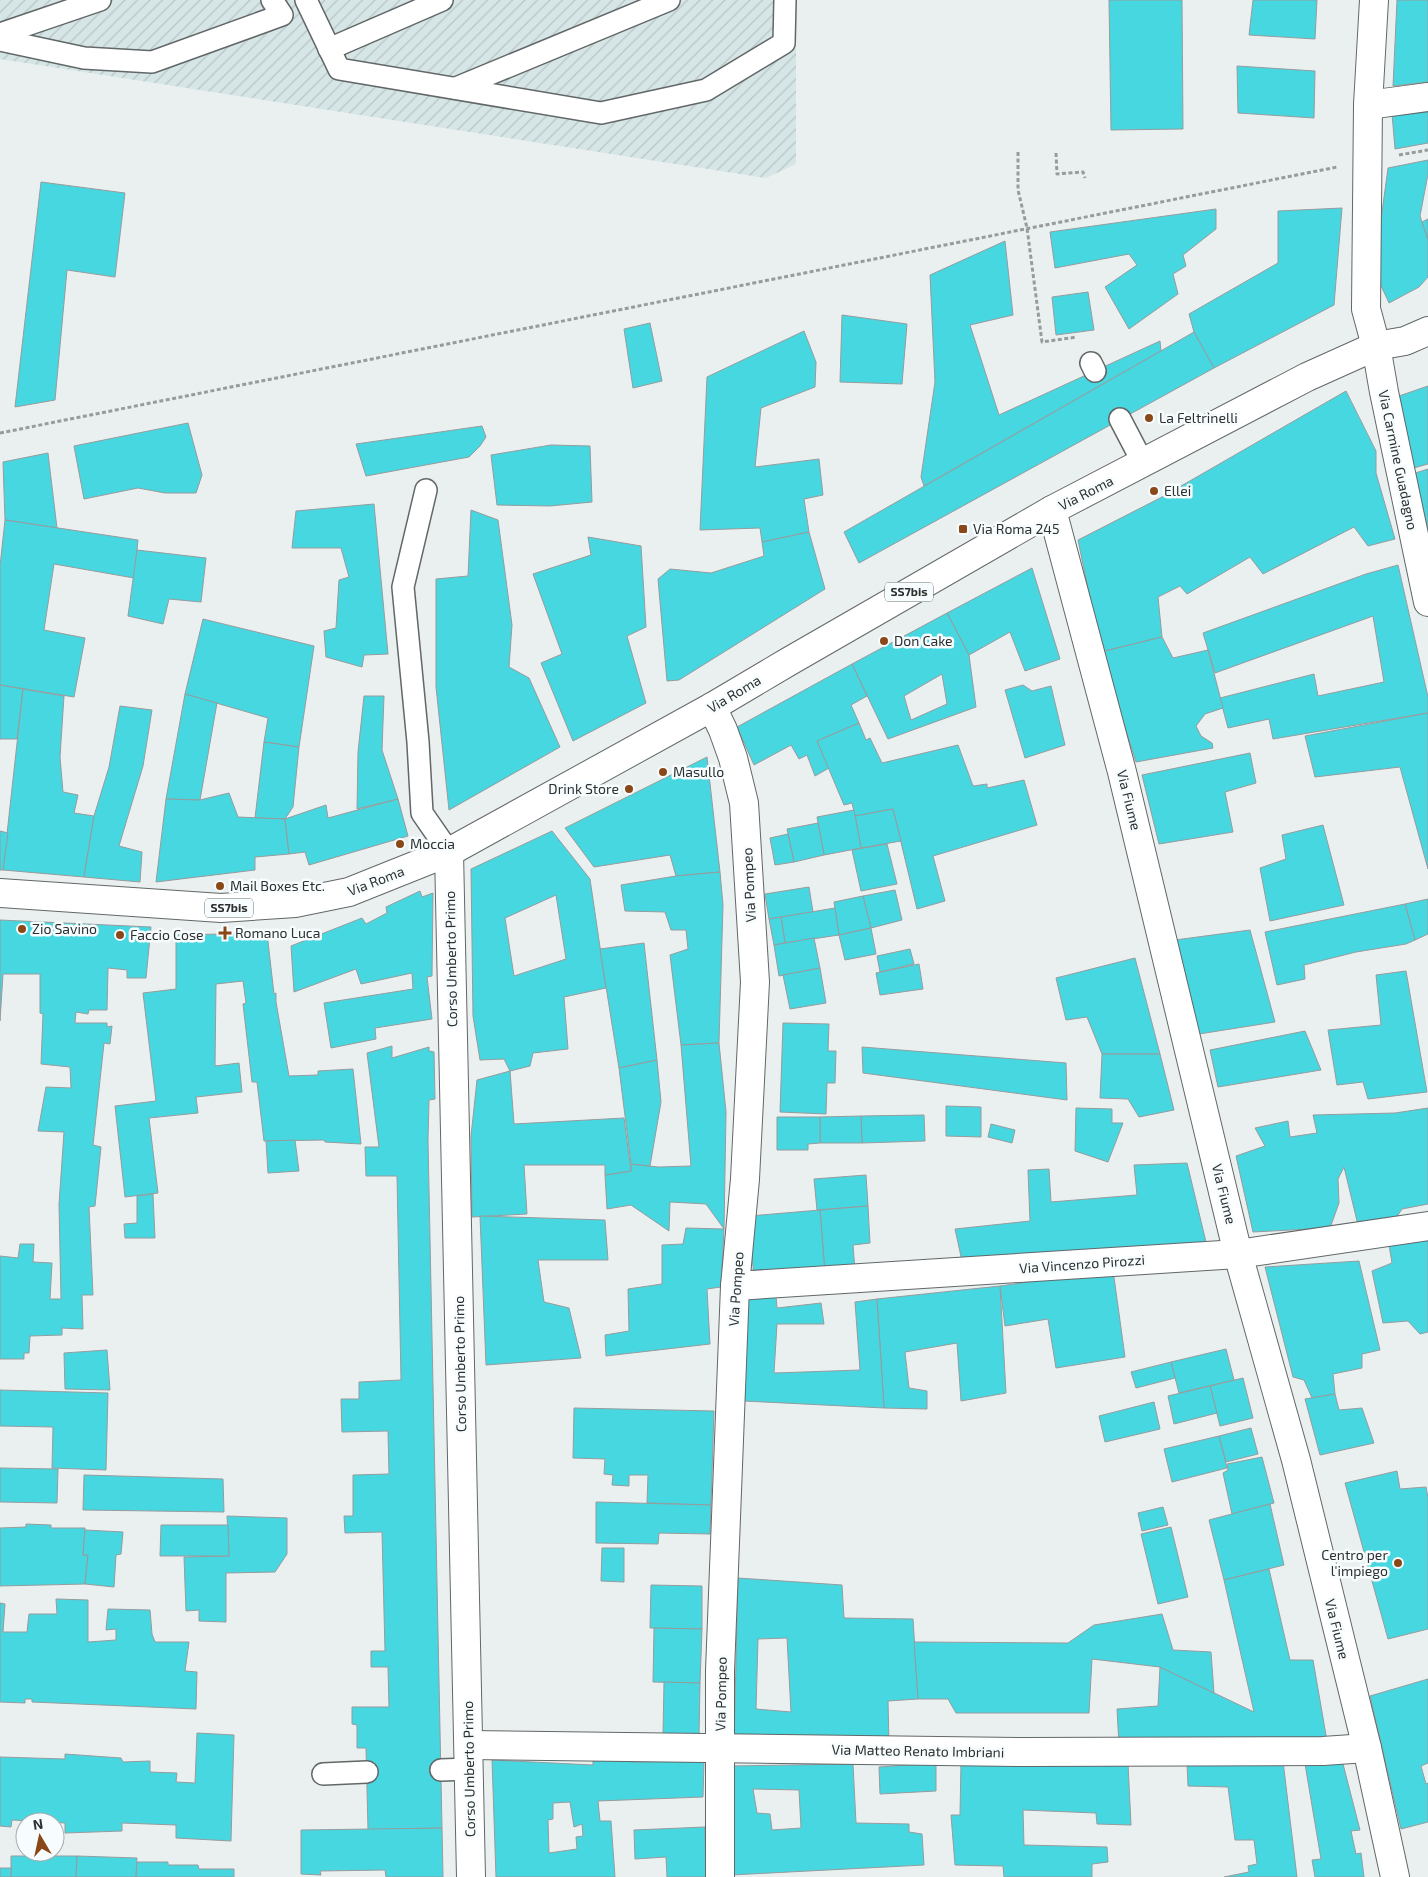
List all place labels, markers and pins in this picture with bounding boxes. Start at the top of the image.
place label: La Feltrinelli [1159,409,1238,426]
marker: La Feltrinelli [1143,412,1155,424]
place label: Ellei [1164,482,1191,499]
marker: Ellei [1148,485,1160,497]
place label: Via Roma 245 [973,520,1059,537]
marker: Via Roma 245 [957,523,969,535]
place label: Don Cake [894,632,953,649]
marker: Don Cake [878,635,890,647]
place label: Masullo [673,763,724,780]
marker: Masullo [657,766,669,778]
place label: Drink Store [548,780,619,797]
marker: Drink Store [623,783,635,795]
place label: Moccia [410,835,455,852]
marker: Moccia [394,838,406,850]
place label: Mail Boxes Etc. [230,877,325,894]
marker: Mail Boxes Etc. [214,880,226,892]
place label: Zio Savino [32,920,97,937]
marker: Zio Savino [16,923,28,935]
place label: Romano Luca [235,924,320,941]
place label: Faccio Cose [130,926,204,943]
marker: Romano Luca [219,927,231,939]
marker: Faccio Cose [114,929,126,941]
place label: Centro per l'impiego [1321,1546,1388,1579]
marker: Centro per l'impiego [1392,1557,1404,1569]

